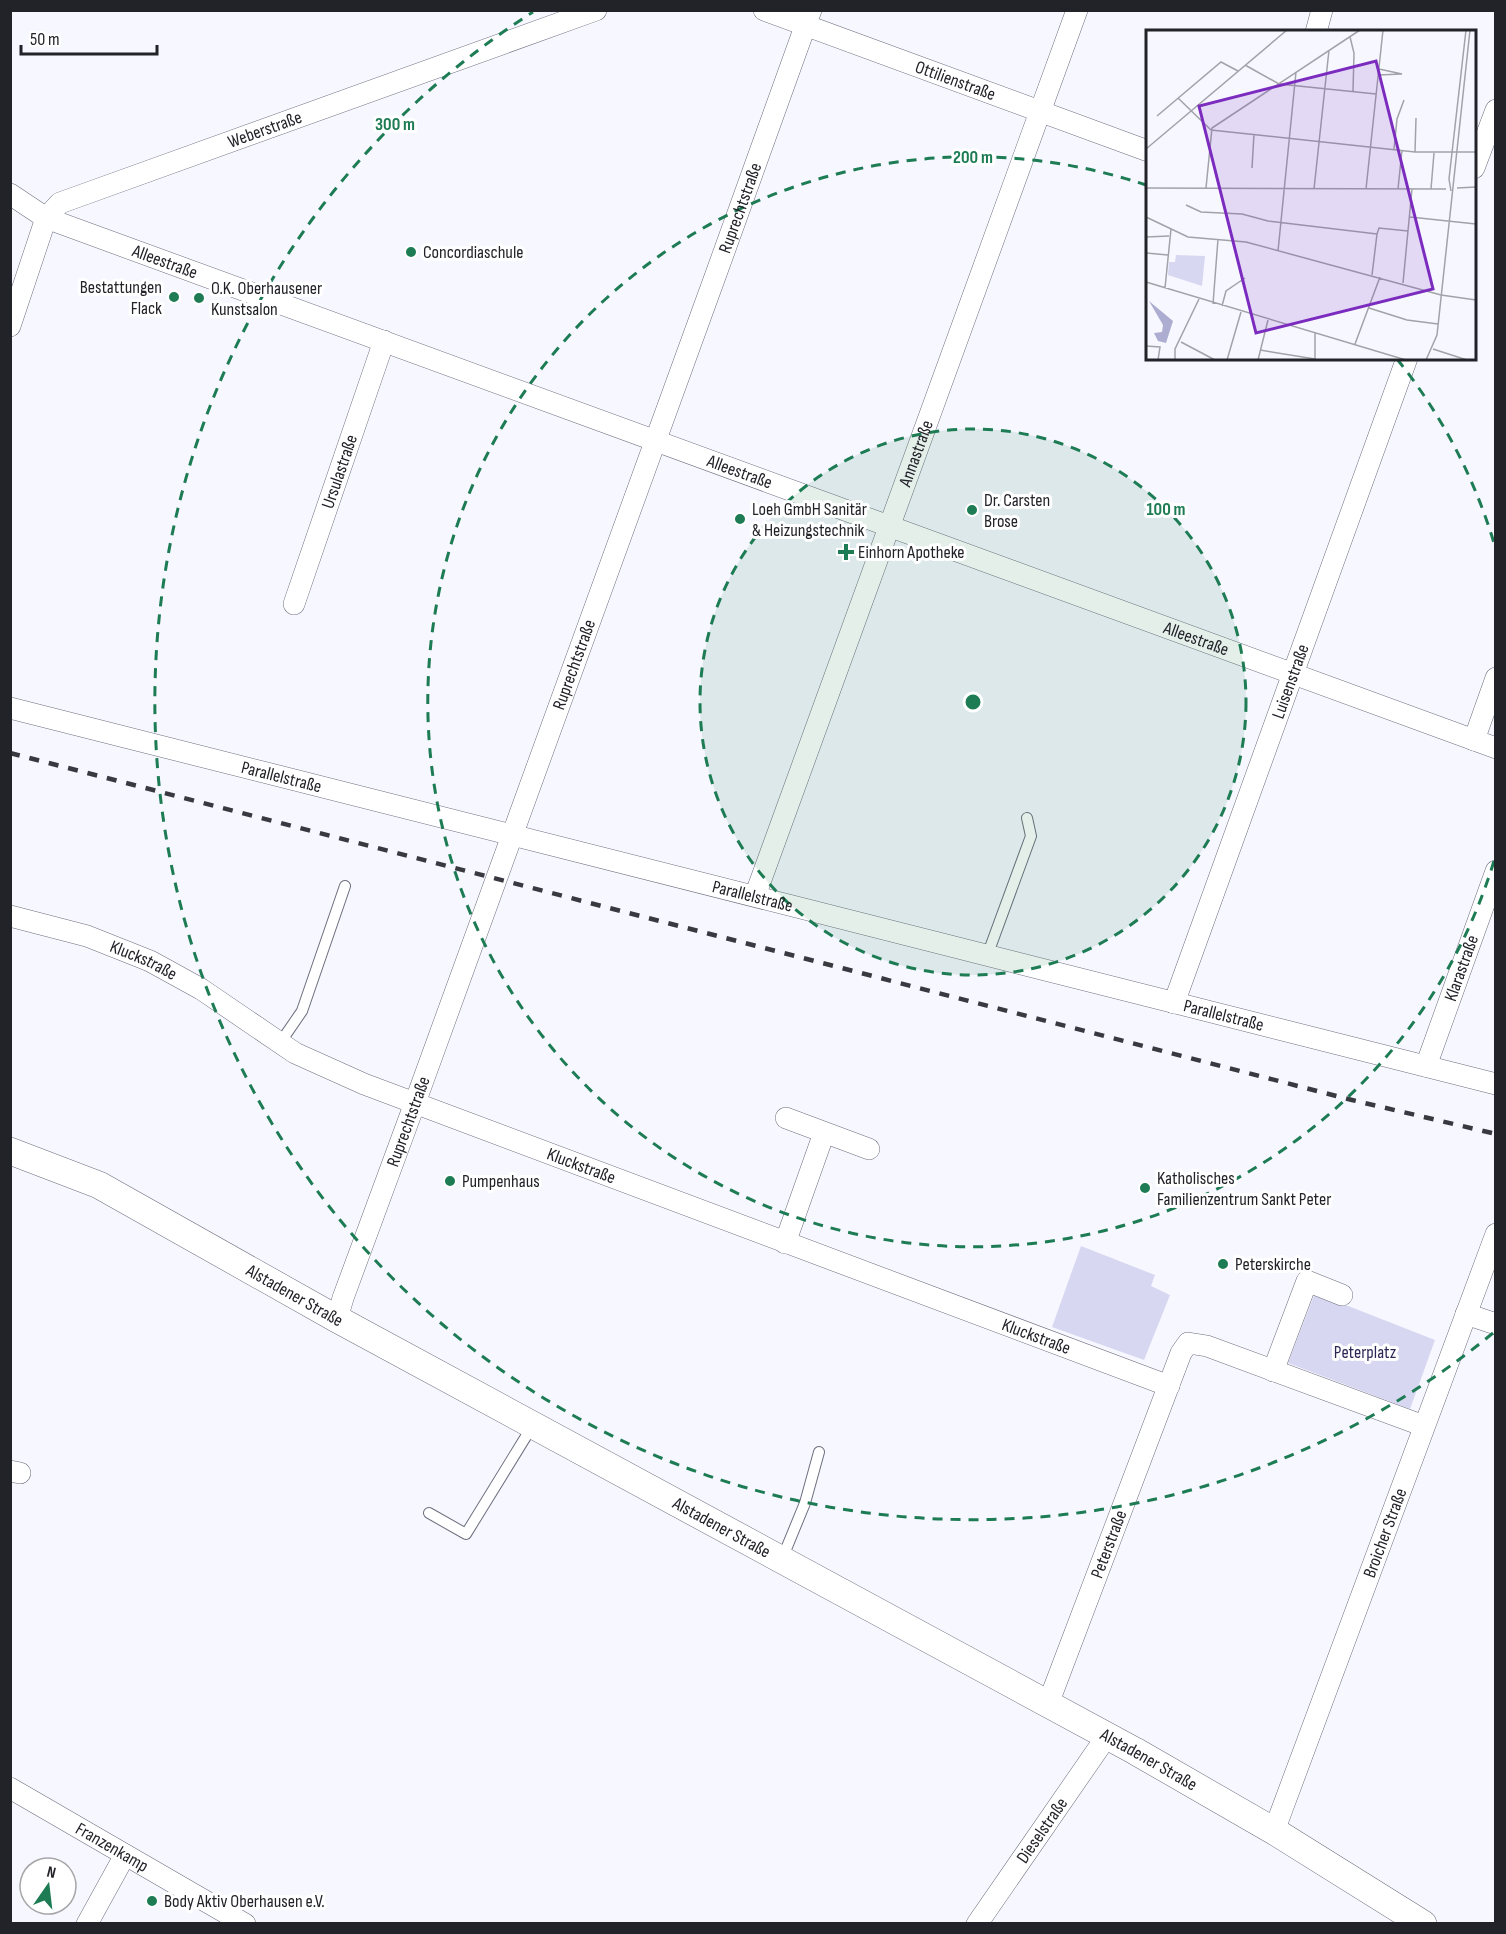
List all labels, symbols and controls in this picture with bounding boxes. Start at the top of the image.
scale bar [21,18,158,56]
text: 50 m [30,29,60,50]
inset map [1146,30,1476,360]
street label: Ottilienstraße [913,56,998,105]
street label: Weberstraße [225,106,305,152]
text: 300 m [375,114,415,135]
text: 200 m [953,147,993,168]
street label: Ruprechtstraße [714,160,766,256]
street label: Alleestraße [129,240,200,283]
place label: Concordiaschule [423,242,523,263]
marker: Concordiaschule [404,245,418,259]
place label: Bestattungen Flack [80,277,162,319]
place label: O.K. Oberhausener Kunstsalon [211,278,322,320]
marker: Bestattungen Flack [167,290,181,304]
marker: O.K. Oberhausener Kunstsalon [192,291,206,305]
street label: Annastraße [894,417,938,490]
street label: Ursulastraße [317,432,362,511]
street label: Alleestraße [703,450,775,493]
place label: Dr. Carsten Brose [984,490,1050,532]
place label: Loeh GmbH Sanitär & Heizungstechnik [752,499,867,541]
text: 100 m [1147,499,1186,520]
marker: Dr. Carsten Brose [965,503,979,517]
marker: Loeh GmbH Sanitär & Heizungstechnik [733,512,747,526]
place label: Einhorn Apotheke [858,542,965,563]
marker: Einhorn Apotheke [839,545,853,559]
street label: Ruprechtstraße [548,617,600,713]
street label: Alleestraße [1160,617,1232,660]
street label: Luisenstraße [1267,641,1313,721]
centre of rings [963,692,983,712]
street label: Parallelstraße [239,756,324,797]
street label: Parallelstraße [710,876,795,916]
street label: Klarastraße [1440,932,1483,1004]
street label: Kluckstraße [107,936,181,984]
street label: Parallelstraße [1181,995,1266,1035]
street label: Ruprechtstraße [382,1074,434,1169]
street label: Kluckstraße [544,1143,619,1188]
place label: Katholisches Familienzentrum Sankt Peter [1157,1168,1331,1210]
place label: Pumpenhaus [462,1171,540,1192]
marker: Pumpenhaus [443,1174,457,1188]
marker: Katholisches Familienzentrum Sankt Peter [1138,1181,1152,1195]
place label: Peterskirche [1235,1254,1311,1275]
marker: Peterskirche [1216,1257,1230,1271]
street label: Alstadener Straße [242,1259,347,1331]
street label: Kluckstraße [999,1314,1074,1359]
park label: Peterplatz [1334,1342,1397,1363]
street label: Broicher Straße [1359,1485,1411,1581]
street label: Alstadener Straße [669,1492,774,1562]
street label: Peterstraße [1086,1507,1131,1581]
street label: Alstadener Straße [1096,1723,1201,1795]
street label: Dieselstraße [1012,1793,1072,1867]
street label: Franzenkamp [72,1818,152,1876]
north arrow [18,1856,78,1916]
text: N [45,1863,58,1883]
place label: Body Aktiv Oberhausen e.V. [164,1891,325,1912]
marker: Body Aktiv Oberhausen e.V. [145,1894,159,1908]

